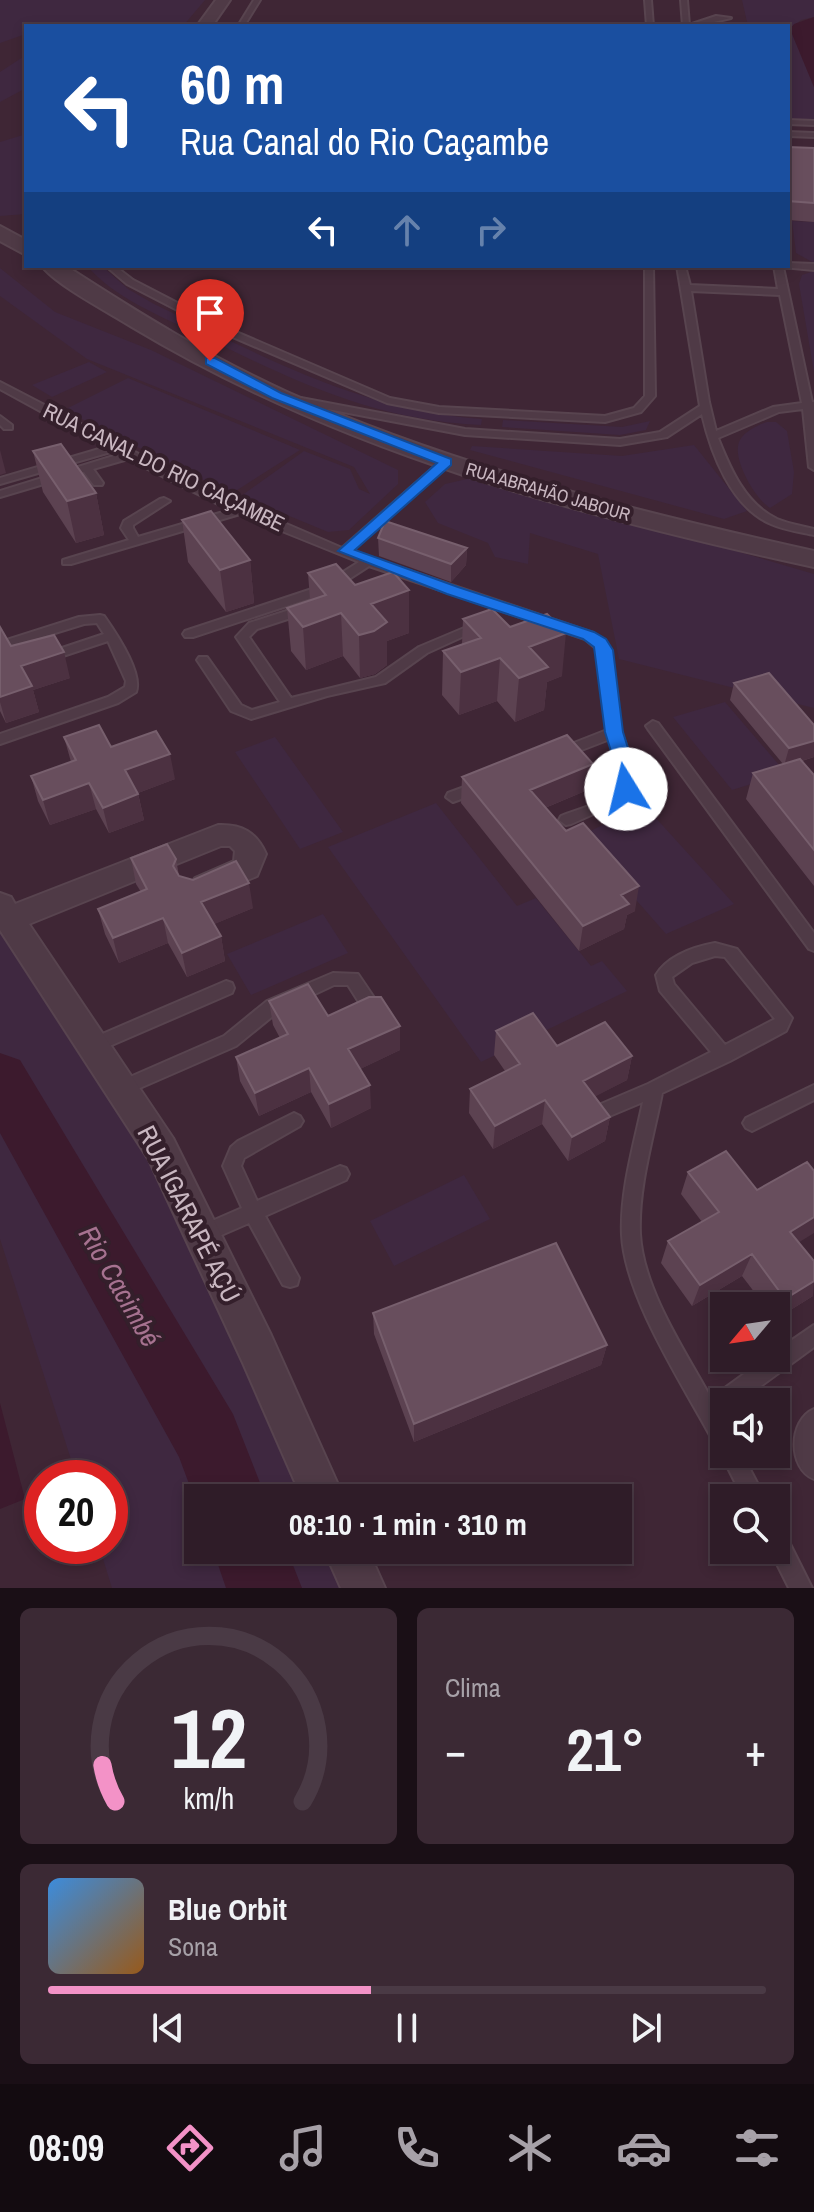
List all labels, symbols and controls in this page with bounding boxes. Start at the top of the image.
text: 60 m [180,46,285,121]
icon: left [48,56,152,160]
text: Rua Canal do Rio Caçambe [180,118,549,166]
icon: left [301,208,345,252]
icon: ahead [385,208,429,252]
icon: right [469,208,513,252]
pin [176,279,244,361]
icon: arrive [188,291,232,335]
street label: RUA CANAL DO RIO CAÇAMBE [38,395,290,539]
street label: RUA ABRAHÃO JABOUR [463,456,634,527]
position arrow [584,747,668,831]
street label: RUA IGARAPÉ AÇÚ [130,1119,249,1308]
water label: Rio Cacimbé [70,1218,170,1354]
north arrow [710,1292,790,1372]
map controls [710,1292,790,1564]
button: sound [710,1388,790,1468]
speed limit sign: 20 [24,1460,128,1564]
button: search [710,1484,790,1564]
text: 08:10 · 1 min · 310 m [289,1504,527,1544]
text: Clima [445,1670,501,1705]
text: 12 [171,1682,246,1794]
text: 21° [566,1709,645,1790]
text: − [445,1720,466,1780]
text: + [745,1720,766,1780]
text: km/h [183,1779,234,1818]
text: Blue Orbit [168,1889,287,1929]
text: Sona [168,1929,218,1964]
icon: previous [146,2006,190,2050]
icon: pause [385,2006,429,2050]
icon: next [624,2006,668,2050]
icon: directions [162,2120,218,2176]
icon: music [275,2120,331,2176]
icon: phone [389,2120,445,2176]
icon: climate [502,2120,558,2176]
icon: car [616,2120,672,2176]
icon: filters [729,2120,785,2176]
text: 08:09 [29,2124,104,2172]

